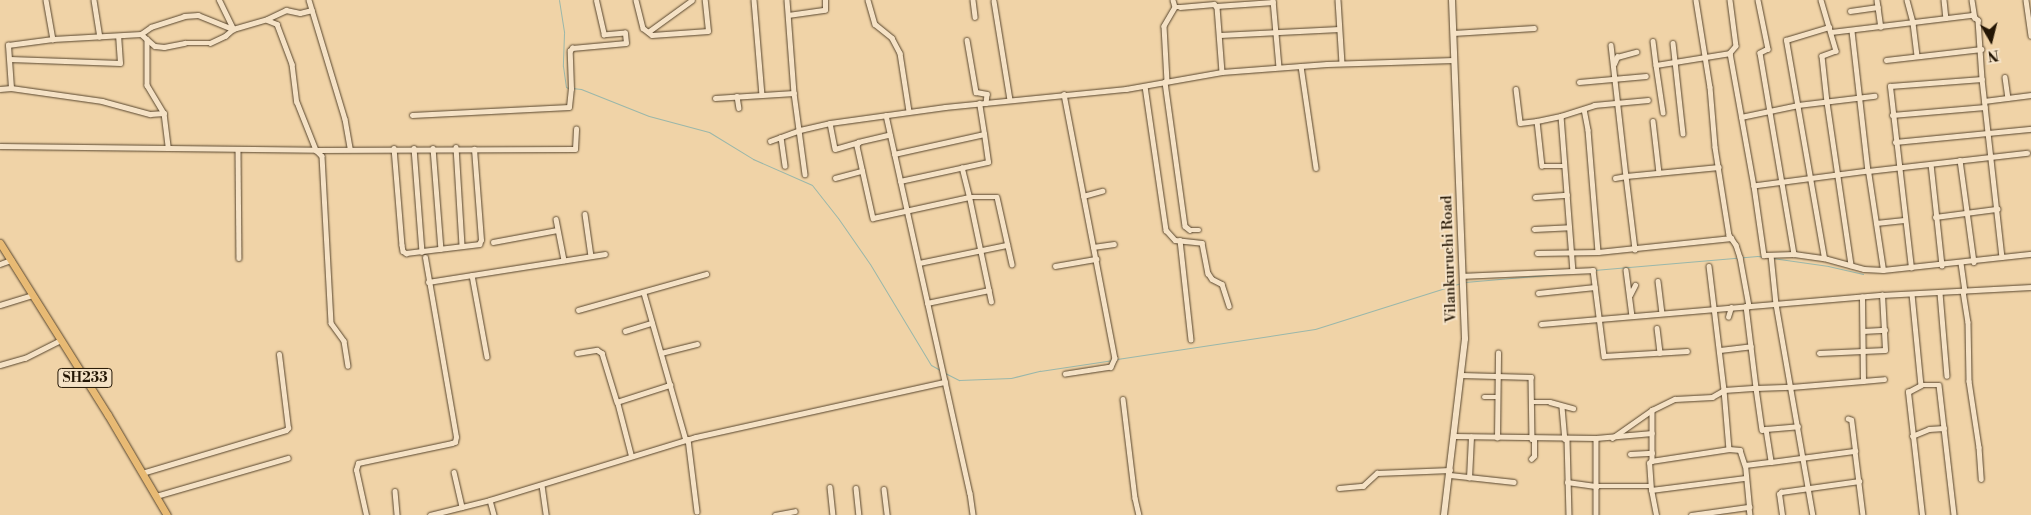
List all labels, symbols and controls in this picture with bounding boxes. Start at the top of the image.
north arrow [1966,15,2016,65]
text: N [1986,45,2000,65]
street label: Vilankuruchi Road [1438,195,1460,323]
road number: SH233 [56,366,114,389]

